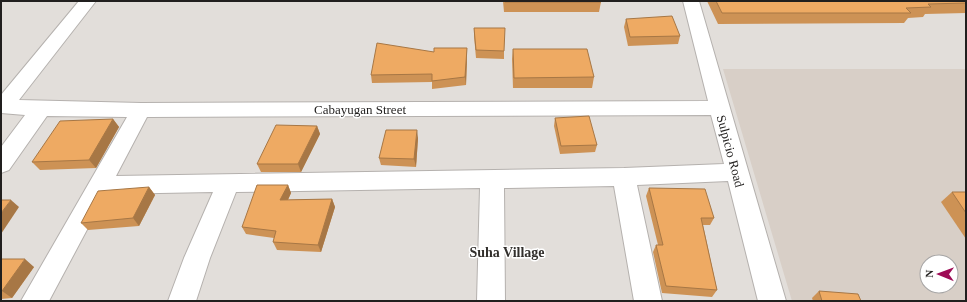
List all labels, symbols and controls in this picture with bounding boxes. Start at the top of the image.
street label: Cabayugan Street [314,102,406,117]
street label: Sulpicio Road [714,113,747,189]
district label: Suha Village [469,245,545,260]
north arrow [919,254,959,294]
text: N [923,270,935,278]

